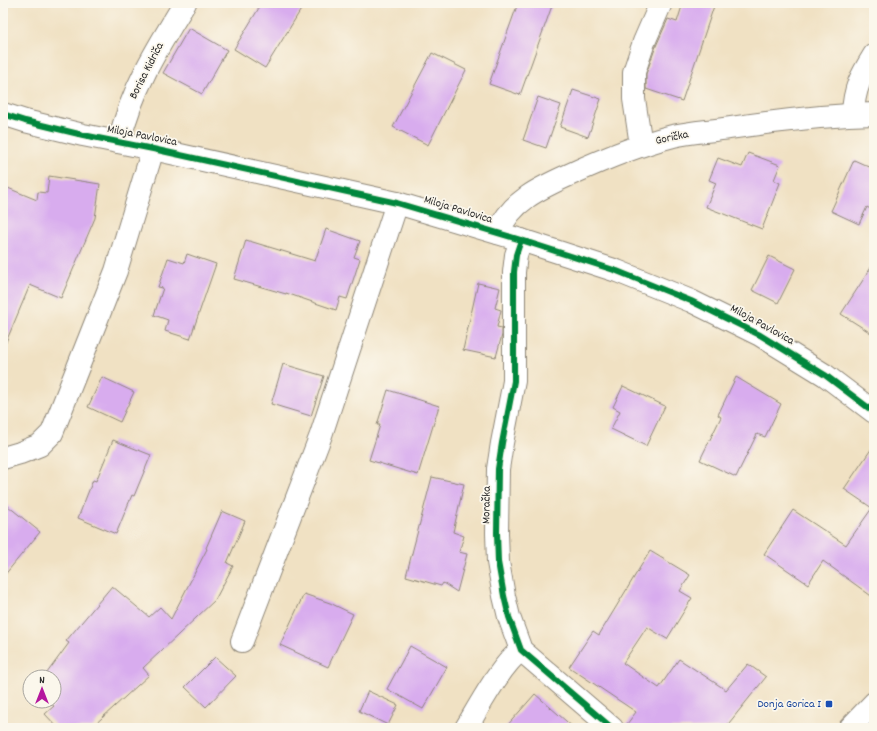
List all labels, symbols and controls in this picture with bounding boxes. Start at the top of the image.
street label: Borisa Kidriča [125,39,169,102]
street label: Miloja Pavlovica [106,121,179,151]
street label: Gorička [654,126,690,150]
street label: Miloja Pavlovica [422,192,495,229]
street label: Miloja Pavlovica [727,300,797,350]
street label: Moračka [478,486,496,524]
north arrow [22,669,62,709]
text: N [39,673,45,689]
place label: Donja Gorica I [757,696,821,713]
marker: Donja Gorica I [824,699,834,709]

